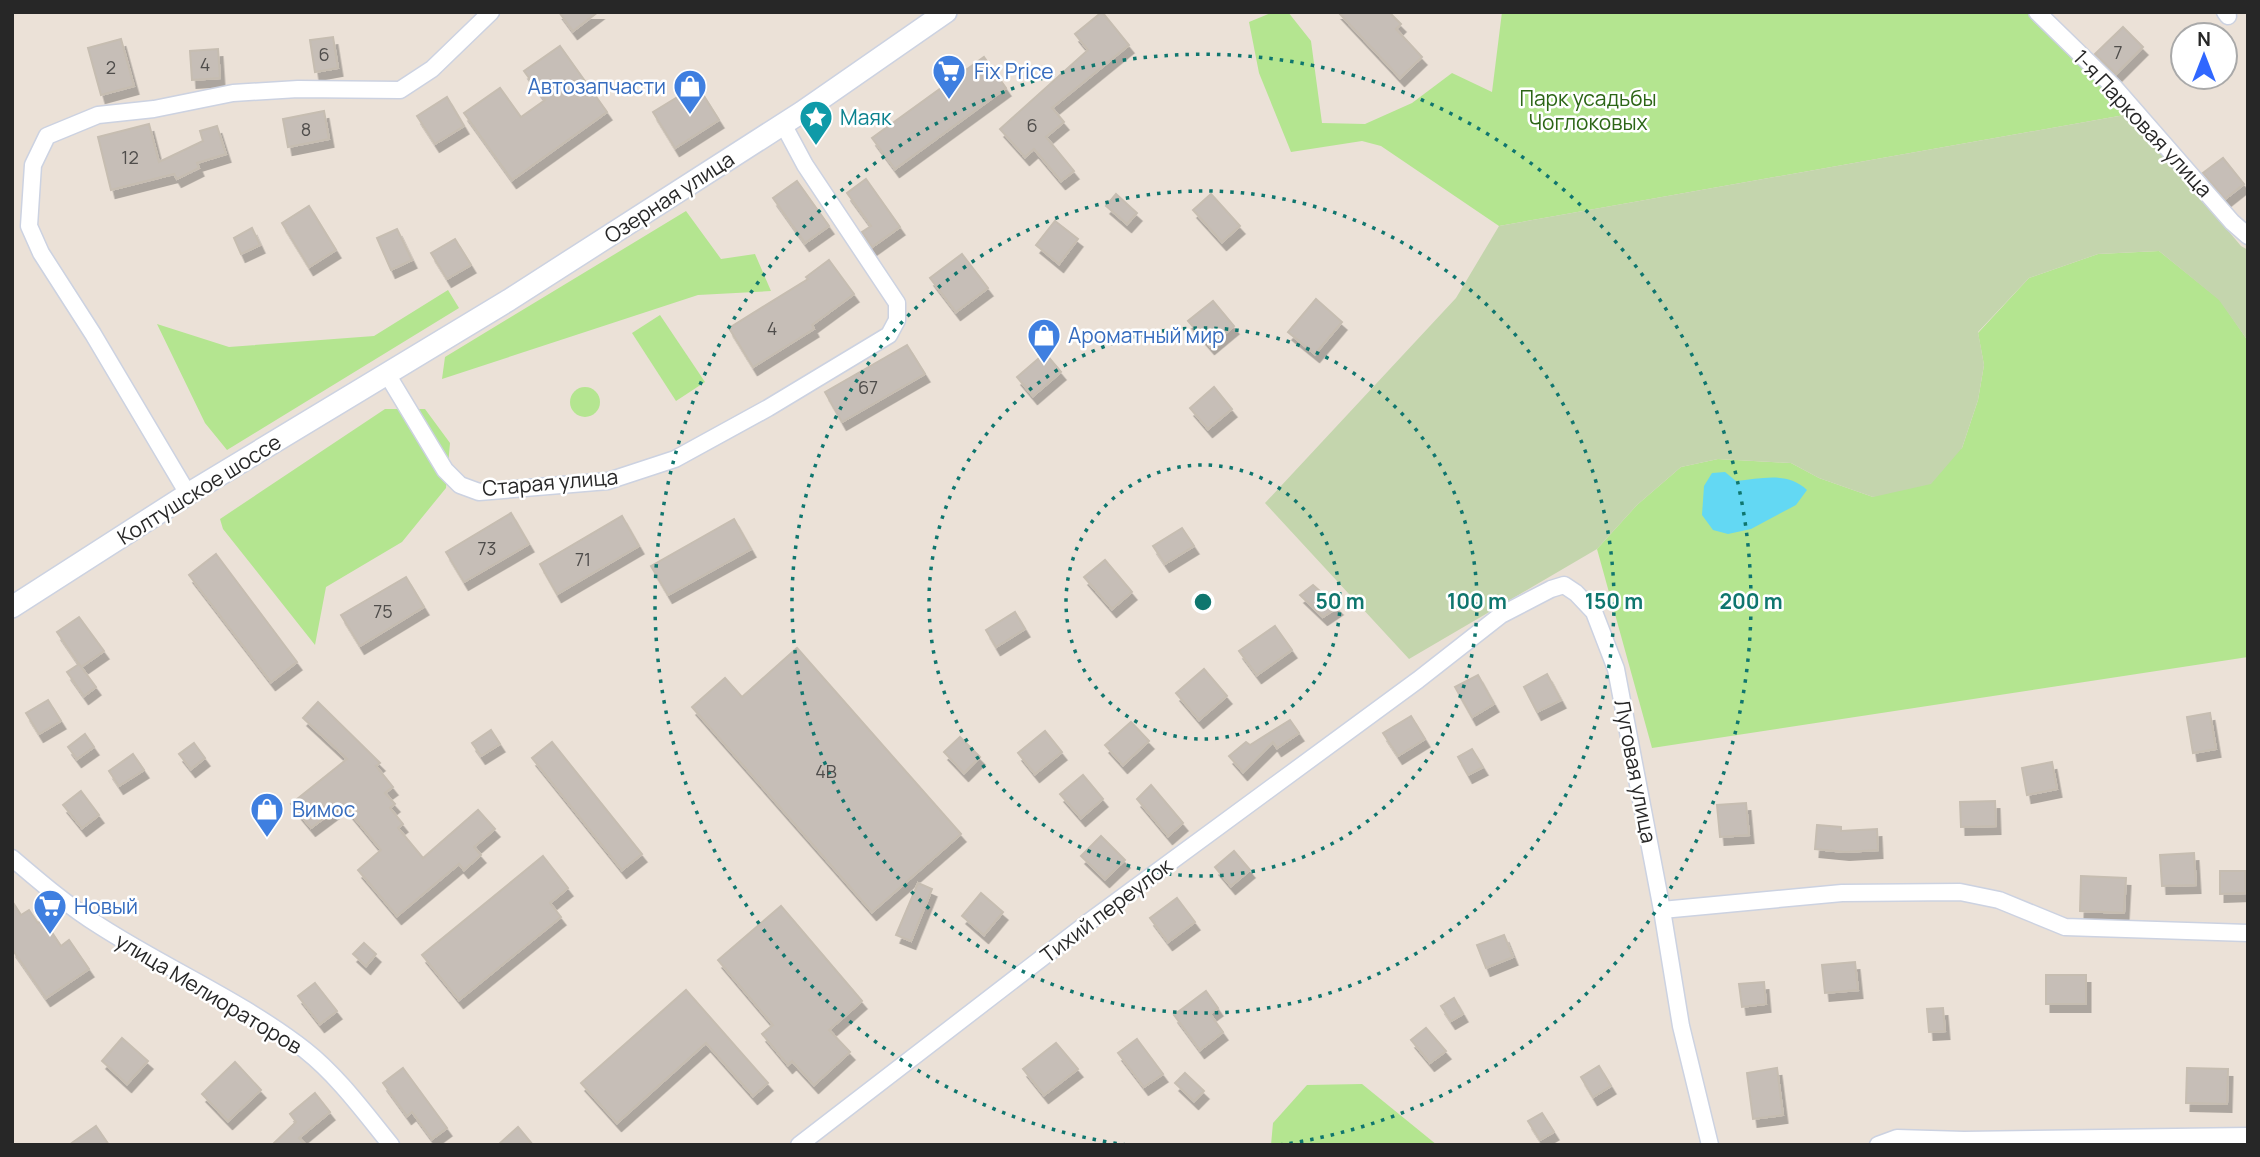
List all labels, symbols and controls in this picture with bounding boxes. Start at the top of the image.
north arrow [2169,21,2239,91]
text: N [2197,26,2211,52]
house number: 7 [2113,40,2123,64]
house number: 6 [318,42,330,66]
street label: 1-я Парковая улица [2067,43,2219,203]
house number: 4 [200,52,210,76]
supermarket icon: Fix Price [930,52,968,101]
house number: 2 [106,55,116,79]
place label: Fix Price [974,57,1054,85]
shop icon: Автозапчасти [671,67,709,116]
place label: Автозапчасти [528,72,666,100]
park label: Парк усадьбы Чоглоковых [1519,84,1657,136]
place icon: Маяк [797,98,835,147]
place label: Маяк [840,103,892,131]
house number: 6 [1026,113,1038,137]
house number: 8 [301,117,311,141]
house number: 12 [121,145,139,169]
street label: Озерная улица [599,145,739,249]
house number: 4 [767,316,777,340]
shop icon: Ароматный мир [1025,316,1063,365]
place label: Ароматный мир [1068,321,1225,349]
house number: 67 [858,375,878,399]
street label: Колтушское шоссе [112,427,286,551]
street label: Старая улица [481,462,619,502]
house number: 73 [478,536,497,560]
house number: 71 [575,547,591,571]
text: 50 m [1315,587,1365,615]
text: 100 m [1447,587,1507,615]
text: 150 m [1585,587,1643,615]
text: 200 m [1719,587,1783,615]
centre of rings [1191,590,1215,614]
house number: 75 [373,599,393,623]
street label: Луговая улица [1608,697,1664,845]
house number: 4В [815,759,837,783]
shop icon: Вимос [248,790,286,839]
place label: Вимос [292,795,355,823]
street label: Тихий переулок [1035,851,1178,969]
supermarket icon: Новый [31,887,69,936]
place label: Новый [74,892,138,920]
street label: улица Мелиораторов [111,926,307,1060]

